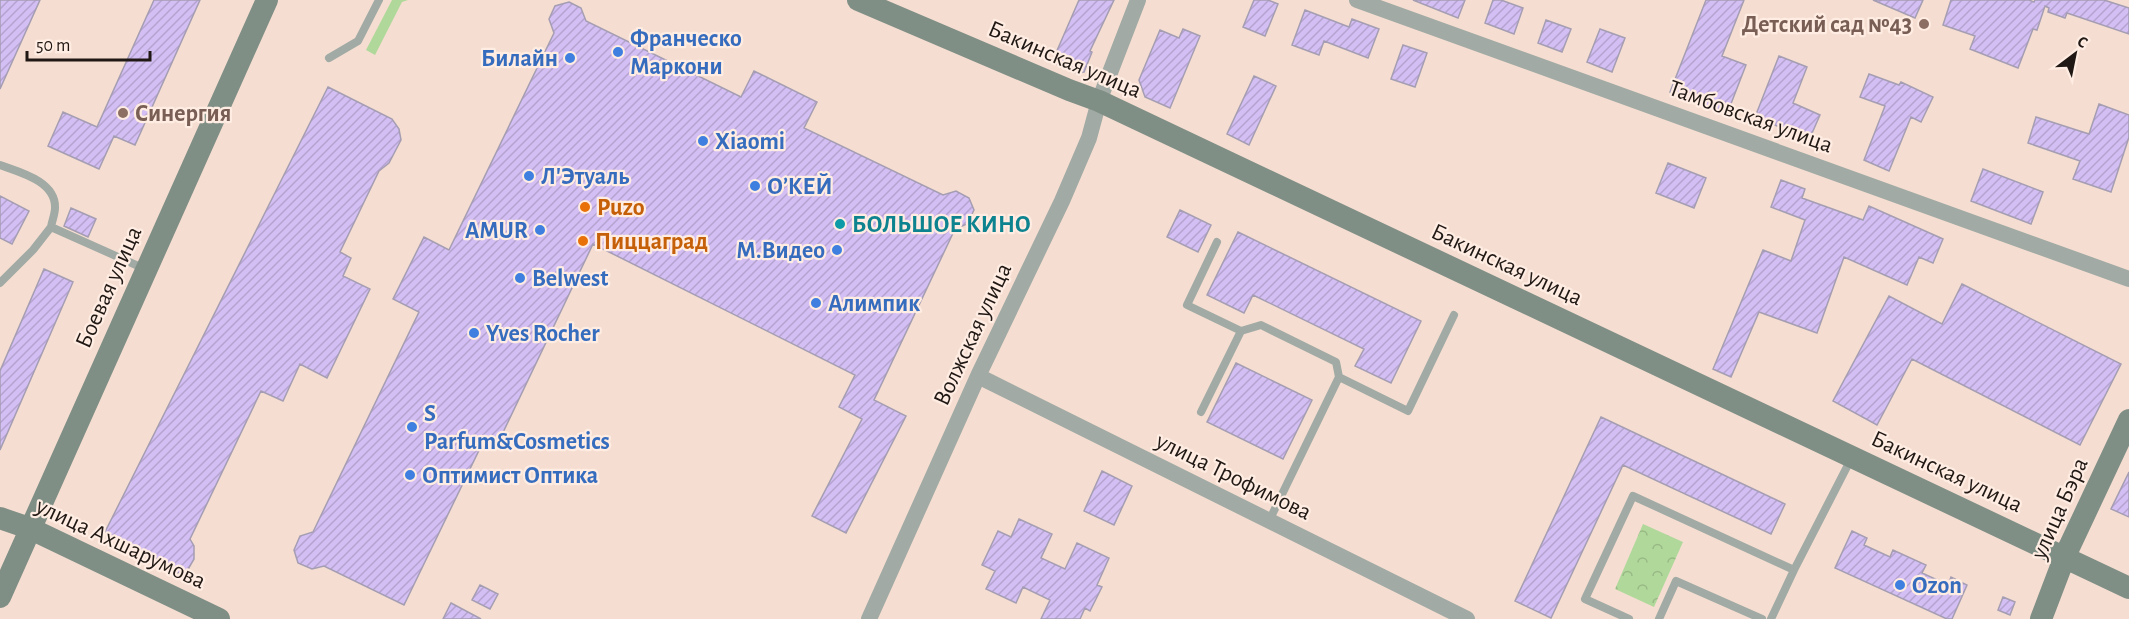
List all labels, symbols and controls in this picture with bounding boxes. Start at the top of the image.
place label: Детский сад №43 [1742,13,1912,37]
street label: Бакинская улица [985,17,1145,103]
marker: Детский сад №43 [1917,17,1931,31]
scale bar [27,24,150,62]
north arrow [2045,24,2105,84]
place label: Франческо Маркони [630,27,742,79]
text: С [2074,33,2091,51]
text: 50 m [36,37,70,55]
marker: Франческо Маркони [611,45,625,59]
place label: Билайн [481,47,558,71]
marker: Билайн [563,51,577,65]
street label: Тамбовская улица [1666,76,1836,158]
place label: Синергия [135,102,231,126]
marker: Синергия [116,106,130,120]
place label: Xiaomi [715,130,785,154]
marker: Xiaomi [696,134,710,148]
place label: Л'Этуаль [541,165,629,189]
marker: Л'Этуаль [522,169,536,183]
place label: О’КЕЙ [767,173,833,199]
marker: О’КЕЙ [748,179,762,193]
place label: Puzo [597,196,645,220]
marker: Puzo [578,200,592,214]
place label: БОЛЬШОЕ КИНО [852,213,1031,237]
marker: БОЛЬШОЕ КИНО [833,217,847,231]
place label: AMUR [465,219,528,243]
street label: Бакинская улица [1427,219,1586,310]
street label: Боевая улица [71,223,146,352]
marker: AMUR [533,223,547,237]
place label: Пиццаград [595,230,708,254]
marker: Пиццаград [576,234,590,248]
place label: М.Видео [736,239,825,263]
marker: М.Видео [830,243,844,257]
street label: Волжская улица [929,260,1016,409]
place label: Belwest [532,267,608,291]
marker: Belwest [513,271,527,285]
place label: Алимпик [828,292,920,316]
marker: Алимпик [809,296,823,310]
place label: Yves Rocher [486,322,600,346]
marker: Yves Rocher [467,326,481,340]
place label: S Parfum&Cosmetics [424,402,610,454]
marker: S Parfum&Cosmetics [405,420,419,434]
street label: Бакинская улица [1867,426,2026,517]
street label: улица Трофимова [1151,428,1315,525]
street label: улица Бэра [2027,454,2093,564]
place label: Оптимист Оптика [422,464,598,488]
marker: Оптимист Оптика [403,468,417,482]
street label: улица Ахшарумова [31,494,209,594]
place label: Ozon [1912,574,1962,598]
marker: Ozon [1893,578,1907,592]

